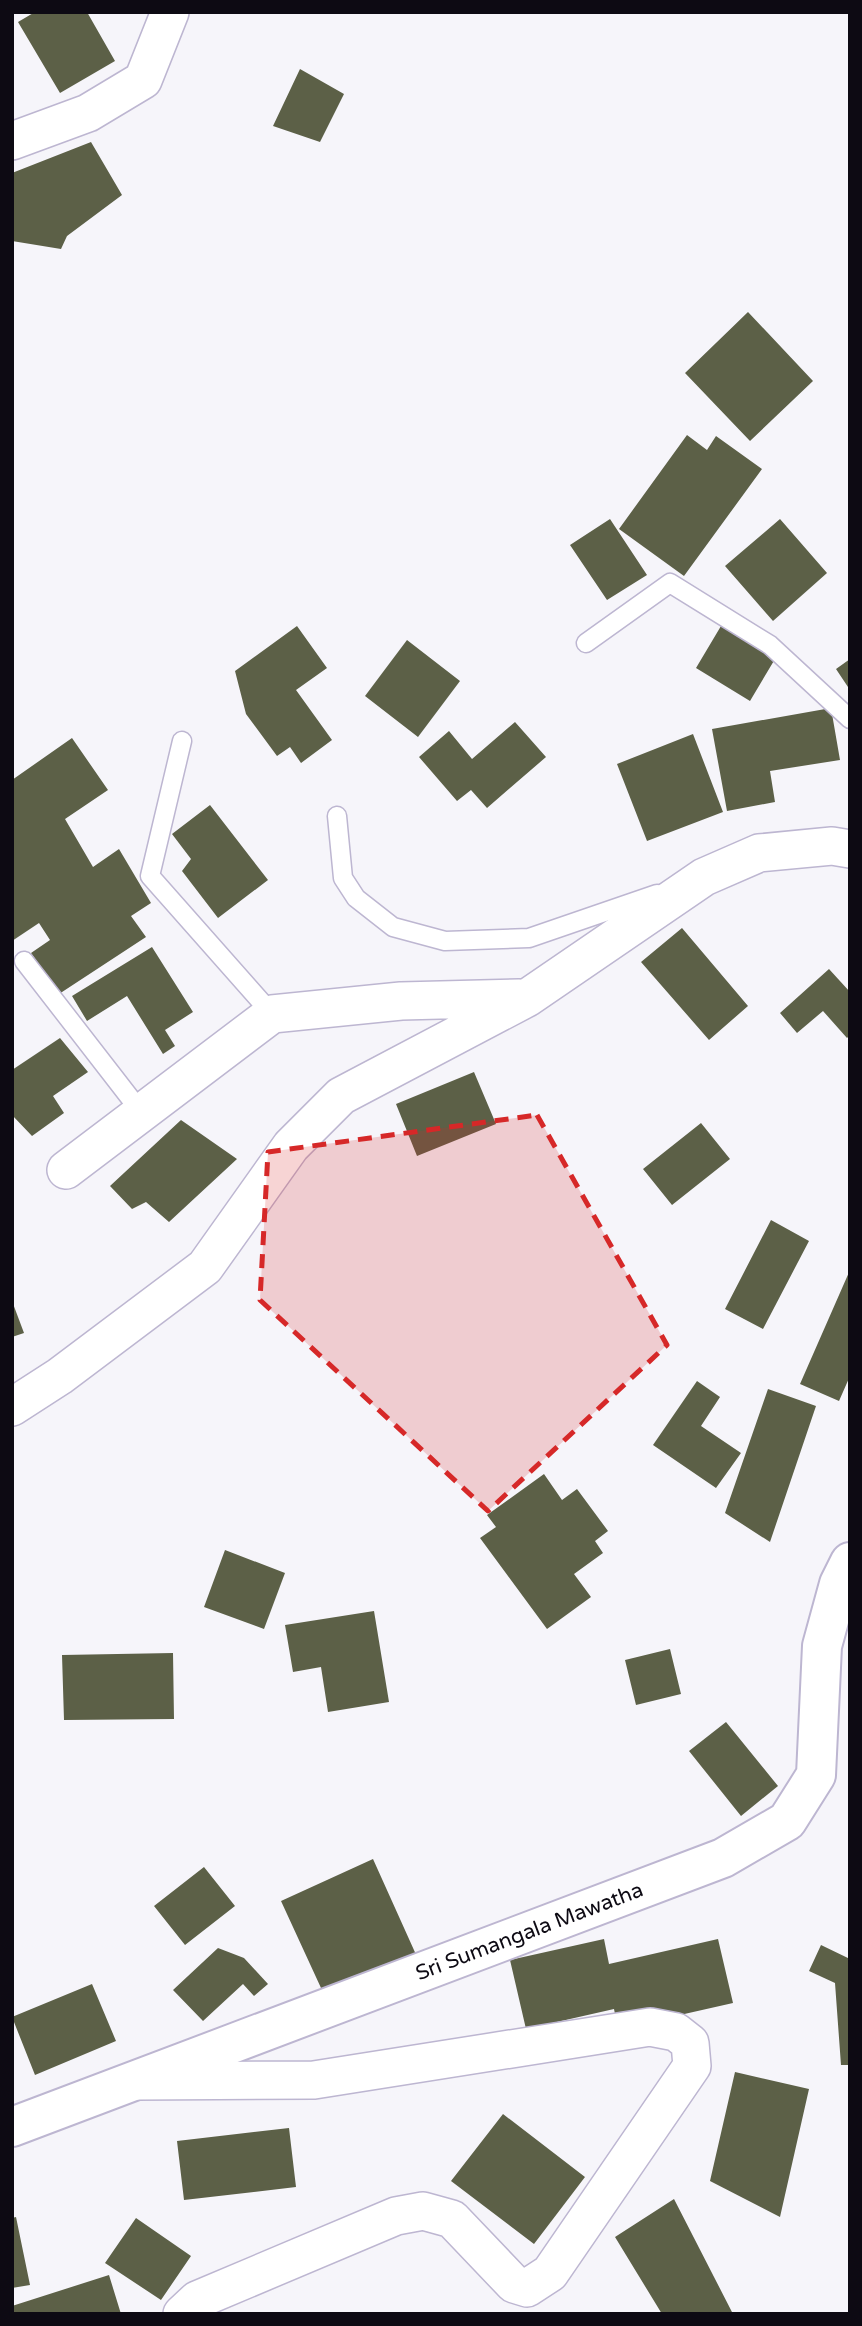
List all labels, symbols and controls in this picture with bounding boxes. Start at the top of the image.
street label: Sri Sumangala Mawatha [412,1877,646,1986]

